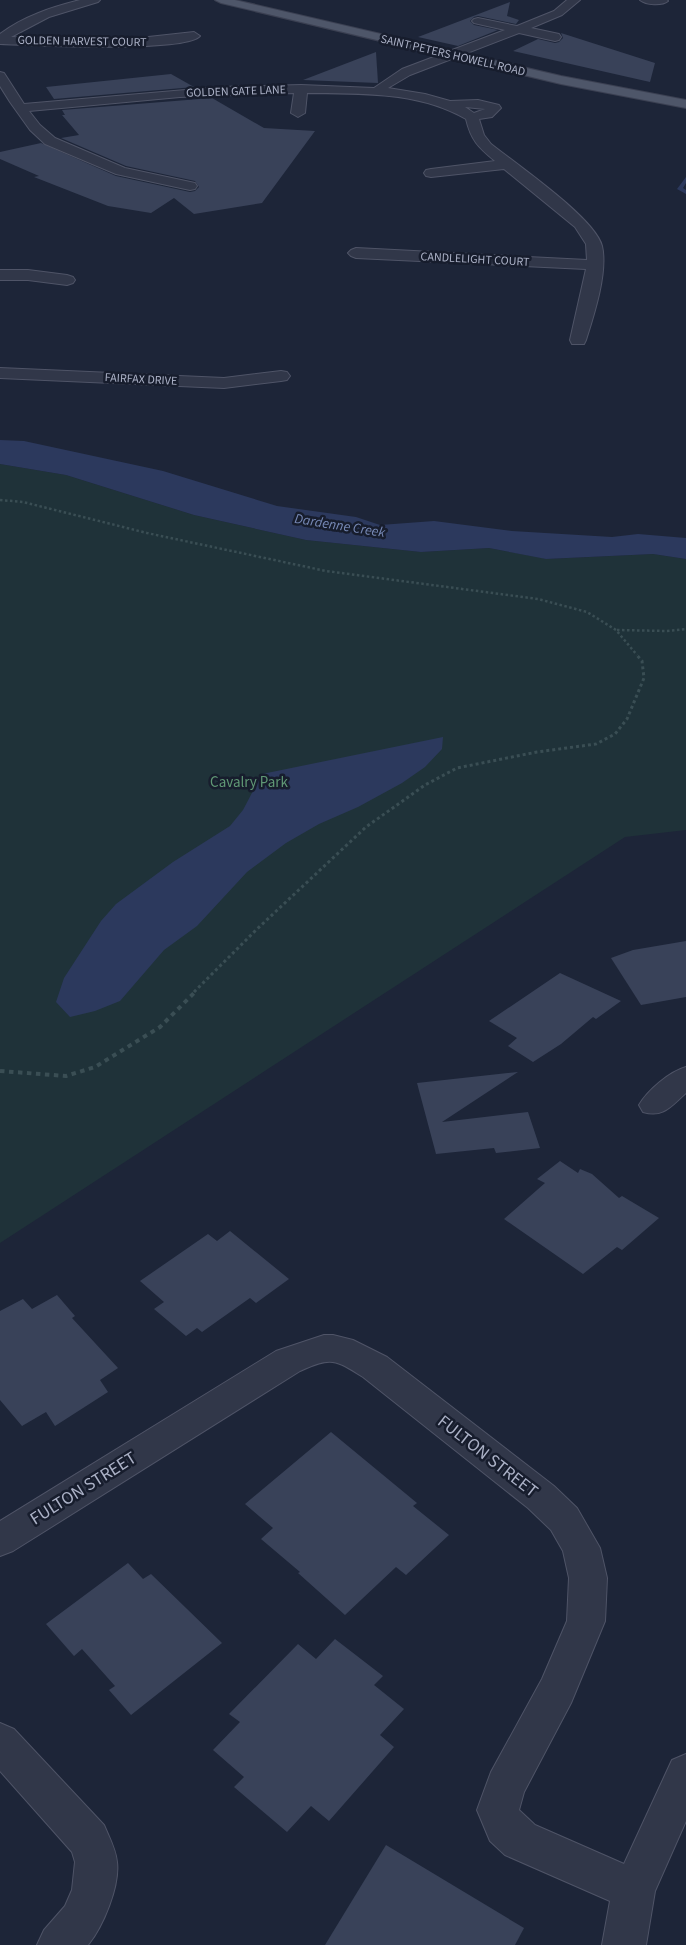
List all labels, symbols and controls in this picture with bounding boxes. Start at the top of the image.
street label: SAINT PETERS HOWELL ROAD [379,31,527,80]
street label: GOLDEN HARVEST COURT [17,32,147,51]
street label: GOLDEN GATE LANE [186,81,286,102]
street label: CANDLELIGHT COURT [420,248,530,271]
street label: FAIRFAX DRIVE [104,369,178,390]
water label: Dardenne Creek [293,509,387,543]
park label: Cavalry Park [210,772,288,793]
street label: FULTON STREET [432,1409,543,1504]
street label: FULTON STREET [25,1446,142,1531]

